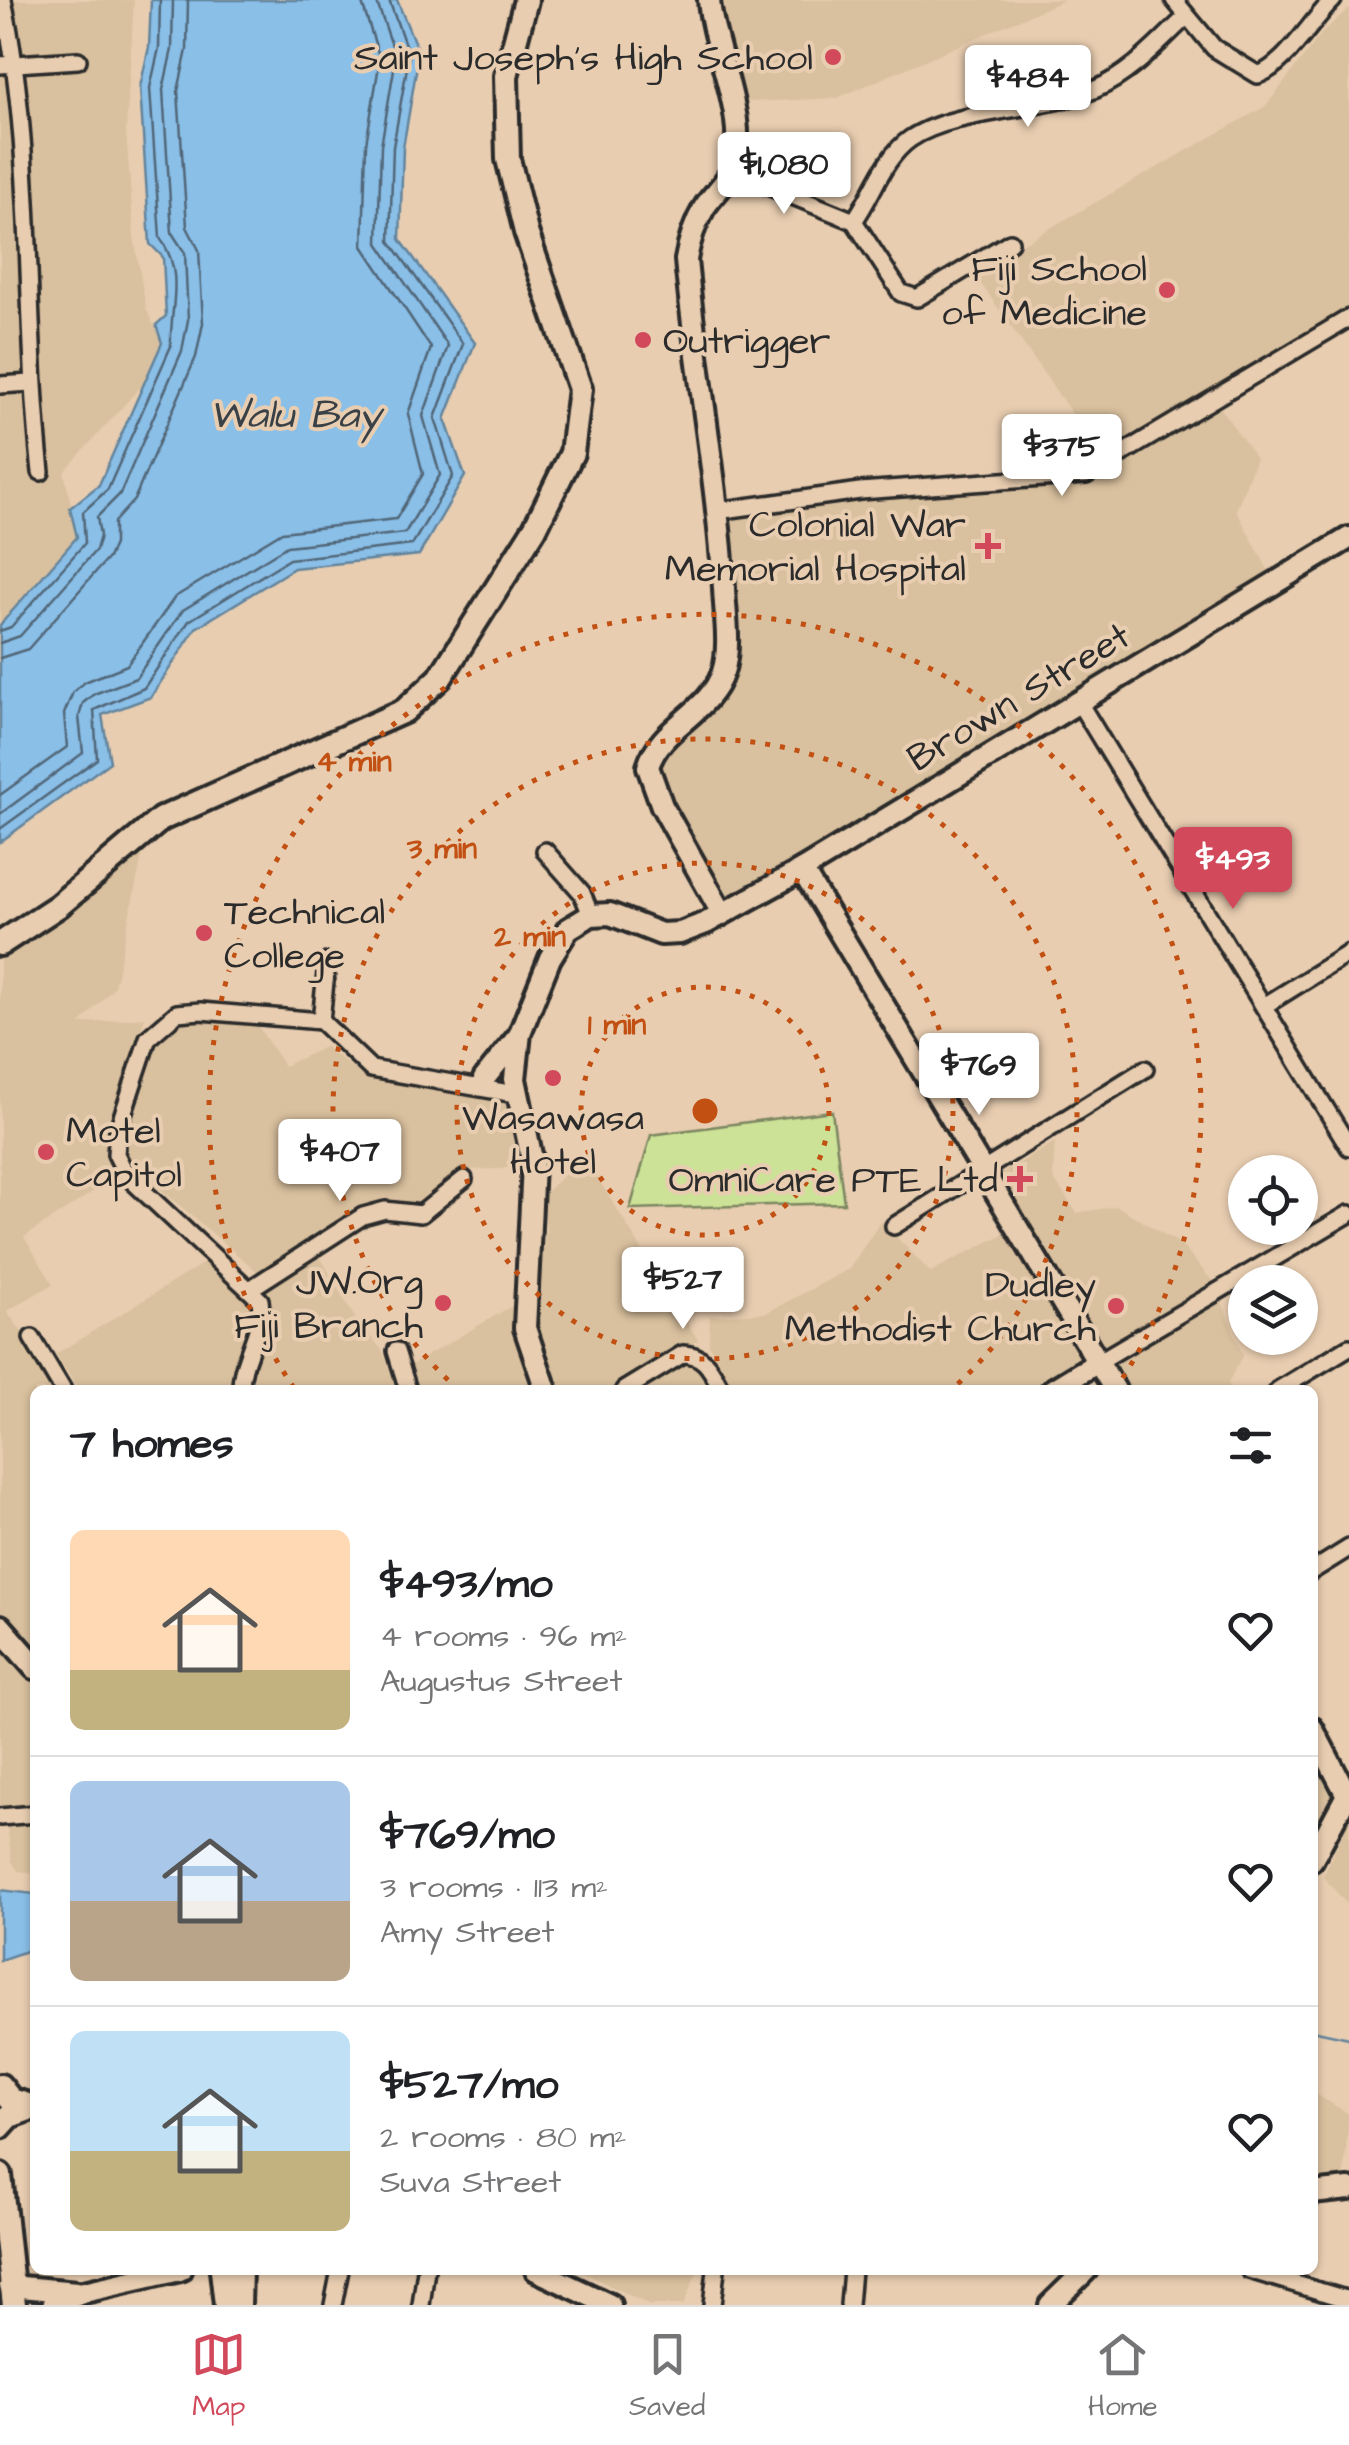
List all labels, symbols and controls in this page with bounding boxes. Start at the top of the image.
place label: Saint Joseph's High School [354,33,813,85]
pin: $484 [969,45,1087,130]
marker: Saint Joseph's High School [822,46,844,68]
text: $484 [987,55,1069,100]
pin: $1,080 [703,132,865,217]
text: $1,080 [740,142,828,187]
place label: Fiji School of Medicine [941,244,1147,340]
marker: Fiji School of Medicine [1156,279,1178,301]
place label: Outrigger [663,316,831,368]
marker: Outrigger [632,329,654,351]
water label: Walu Bay [209,388,385,444]
pin: $375 [1003,414,1121,499]
text: $375 [1024,424,1100,469]
place label: Colonial War Memorial Hospital [665,500,966,596]
marker: Colonial War Memorial Hospital [975,533,1001,559]
street label: Brown Street [898,611,1140,785]
text: 4 min [316,741,392,783]
pin: $493 [1174,827,1292,912]
text: 3 min [406,828,477,870]
text: $493 [1196,837,1270,882]
place label: Technical College [224,887,385,983]
text: 2 min [493,916,566,958]
marker: Technical College [193,922,215,944]
text: 1 min [588,1004,646,1046]
pin: $769 [920,1033,1038,1118]
text: $769 [941,1043,1017,1088]
marker: Wasawasa Hotel [542,1067,564,1089]
place label: Wasawasa Hotel [462,1093,644,1189]
centre of rings [687,1093,723,1129]
place label: Motel Capitol [66,1106,182,1202]
pin: $407 [281,1119,399,1204]
text: $407 [300,1129,380,1174]
marker: Motel Capitol [35,1141,57,1163]
place label: OmniCare PTE Ltd [668,1155,998,1207]
map controls [1228,1155,1318,1355]
button: locate [1228,1155,1318,1245]
marker: OmniCare PTE Ltd [1007,1166,1033,1192]
pin: $527 [624,1247,742,1332]
place label: JW.Org Fiji Branch [234,1257,423,1353]
text: $527 [644,1257,722,1302]
place label: Dudley Methodist Church [785,1260,1096,1356]
button: layers [1228,1265,1318,1355]
marker: JW.Org Fiji Branch [432,1292,454,1314]
marker: Dudley Methodist Church [1105,1295,1127,1317]
text: 7 homes [70,1416,234,1474]
icon: filters [1223,1418,1278,1473]
text: $493/mo [380,1556,553,1614]
icon: home [150,1570,270,1690]
icon: heart [1223,1603,1278,1658]
text: 4 rooms · 96 m² [380,1614,627,1659]
text: Augustus Street [380,1659,622,1704]
text: $769/mo [380,1807,555,1865]
icon: home [150,1821,270,1941]
icon: heart [1223,1854,1278,1909]
text: 3 rooms · 113 m² [380,1865,608,1910]
text: Amy Street [380,1910,555,1955]
text: $527/mo [380,2057,558,2115]
icon: home [150,2071,270,2191]
icon: heart [1223,2104,1278,2159]
text: 2 rooms · 80 m² [380,2115,627,2160]
text: Suva Street [380,2160,561,2205]
tab: Map [191,2327,246,2426]
tab: Saved [629,2327,705,2426]
tab: Home [1088,2327,1158,2426]

